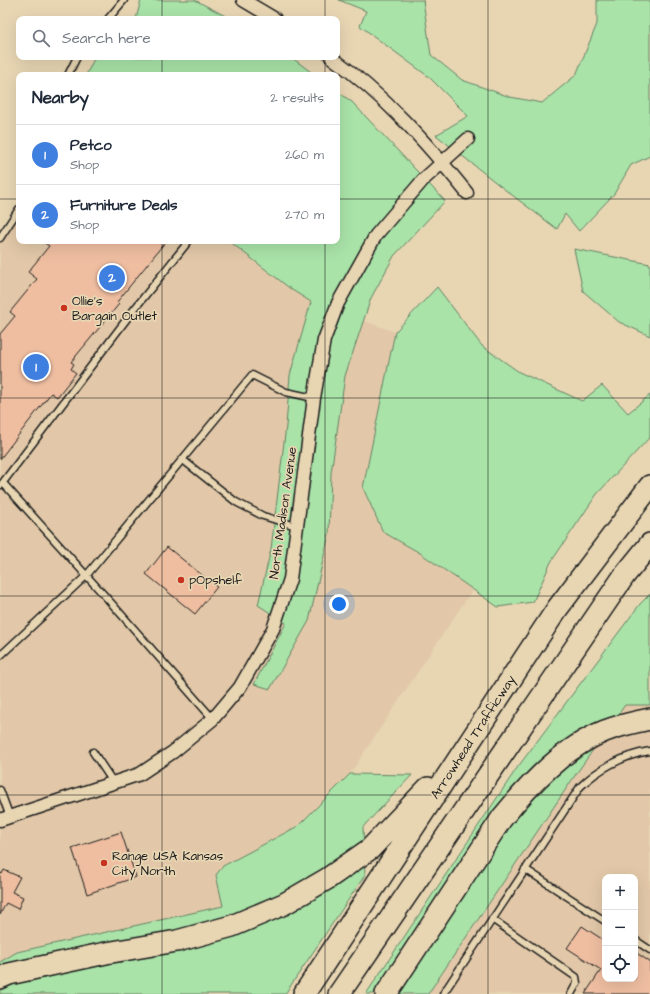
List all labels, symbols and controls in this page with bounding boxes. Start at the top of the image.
search box [16,16,340,60]
icon: search [30,27,52,49]
text: Search here [62,28,151,49]
text: Nearby [32,86,89,110]
text: 2 results [270,89,324,107]
text: Petco [70,135,112,156]
text: 1 [44,146,46,164]
text: 260 m [285,146,324,164]
text: Shop [70,156,99,174]
text: Furniture Deals [70,195,178,216]
text: 2 [41,206,49,224]
text: 270 m [285,206,324,224]
text: Shop [70,216,99,234]
pin: 2 [99,263,125,293]
place label: Ollie's Bargain Outlet [72,292,158,326]
marker: Ollie's Bargain Outlet [59,303,69,313]
pin: 1 [23,352,49,382]
street label: North Madison Avenue [265,446,301,580]
place label: pOpshelf [189,571,242,589]
marker: pOpshelf [176,575,186,585]
your location [329,594,349,614]
street label: Arrowhead Trafficway [426,672,521,803]
place label: Range USA Kansas City North [112,847,224,881]
marker: Range USA Kansas City North [99,858,109,868]
map controls [602,874,638,982]
button: + [602,874,638,910]
button: − [602,910,638,946]
button: locate [602,946,638,982]

